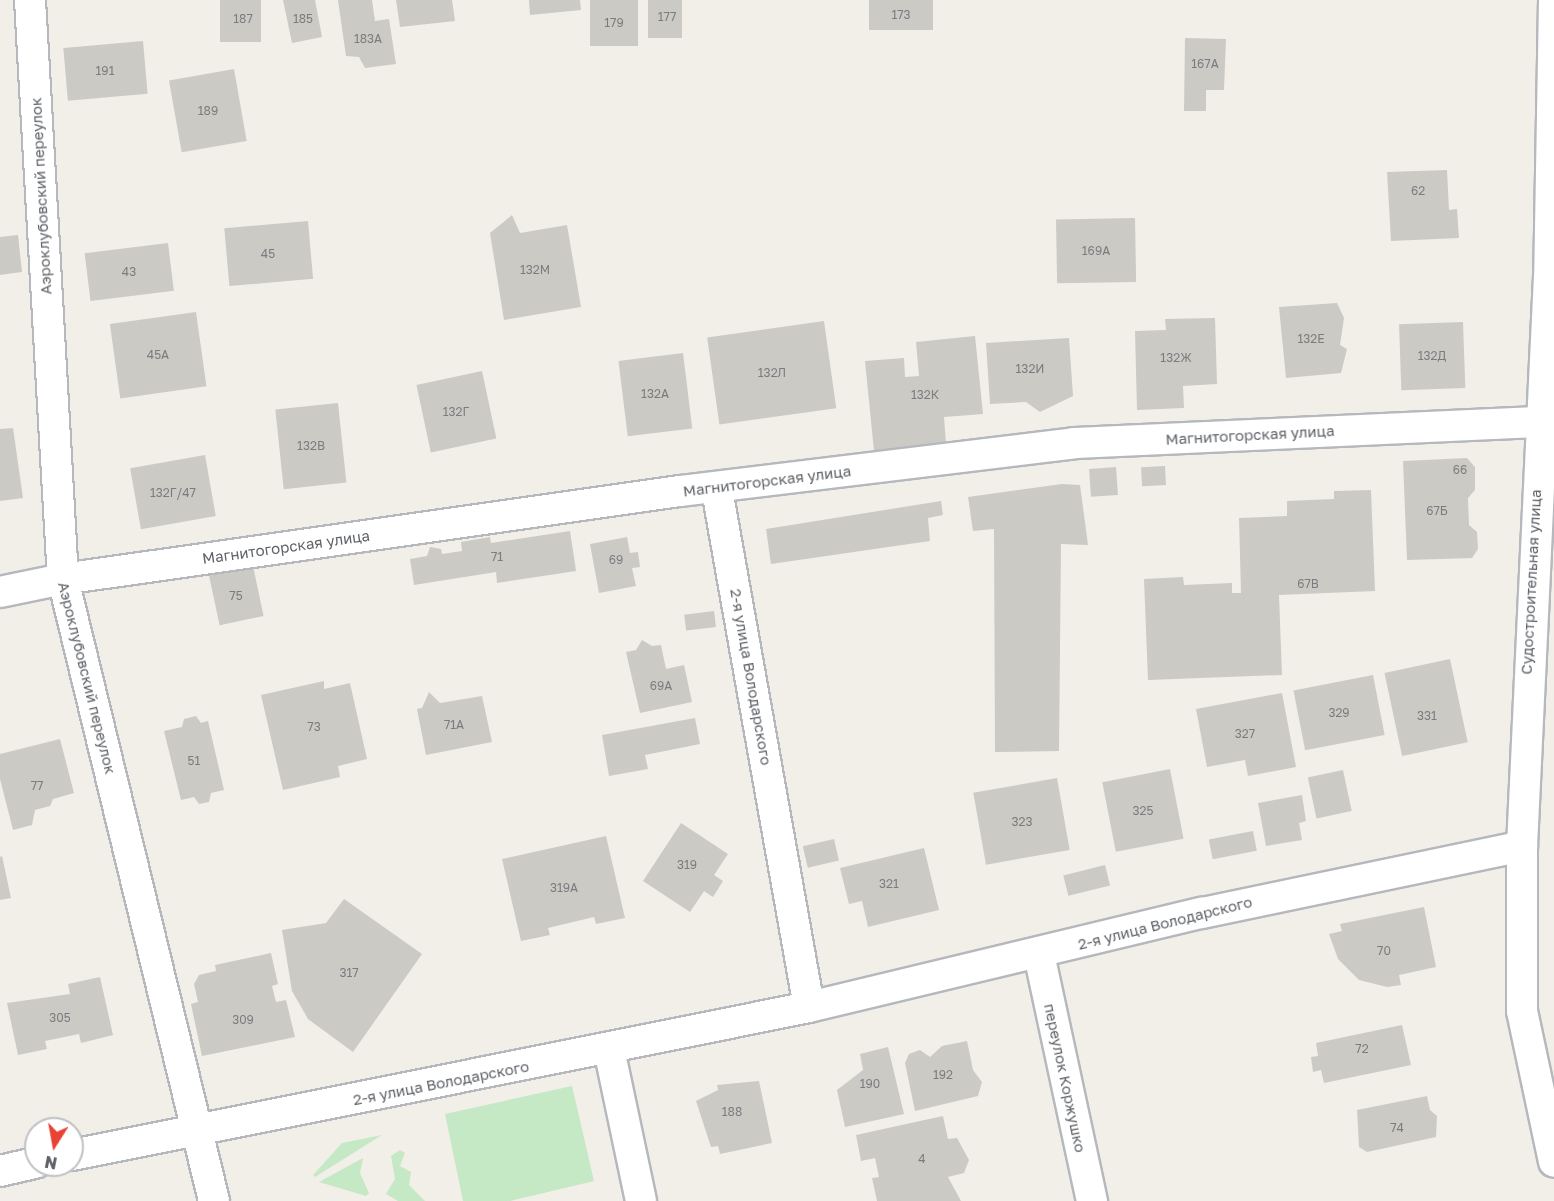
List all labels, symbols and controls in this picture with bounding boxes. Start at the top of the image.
house number: 173 [891,8,911,22]
house number: 177 [658,10,676,24]
house number: 187 [233,12,253,26]
house number: 185 [293,12,313,26]
house number: 179 [604,16,624,30]
house number: 183А [354,32,382,46]
house number: 167А [1191,57,1219,71]
house number: 191 [96,64,114,78]
street label: Аэроклубовский переулок [27,97,55,295]
house number: 189 [198,104,218,118]
house number: 62 [1411,184,1425,198]
house number: 169А [1082,244,1110,258]
house number: 45 [261,247,275,261]
house number: 132М [520,263,550,277]
house number: 43 [122,265,136,279]
house number: 132Е [1297,332,1325,346]
house number: 45А [147,348,169,362]
house number: 132Д [1418,349,1446,363]
house number: 132Ж [1160,351,1192,365]
house number: 132И [1016,362,1044,376]
house number: 132Л [758,366,786,380]
house number: 132А [641,387,669,401]
house number: 132К [911,388,939,402]
house number: 132Г [443,405,469,419]
street label: Магнитогорская улица [1165,422,1335,448]
house number: 132В [297,439,325,453]
street label: Магнитогорская улица [682,462,852,500]
house number: 66 [1453,463,1467,477]
house number: 132Г/47 [150,486,196,500]
street label: Судостроительная улица [1517,489,1545,675]
house number: 67Б [1426,504,1448,518]
street label: Магнитогорская улица [201,526,371,568]
house number: 71 [491,550,503,564]
house number: 69 [609,553,623,567]
house number: 67В [1297,577,1319,591]
street label: Аэроклубовский переулок [54,580,120,776]
street label: 2-я улица Володарского [727,587,775,767]
house number: 75 [229,589,243,603]
house number: 69А [650,679,672,693]
house number: 329 [1328,706,1350,720]
house number: 331 [1417,709,1437,723]
house number: 71А [444,718,464,732]
house number: 73 [307,720,321,734]
house number: 327 [1235,727,1255,741]
house number: 51 [188,754,200,768]
house number: 77 [31,779,43,793]
house number: 325 [1133,804,1153,818]
house number: 323 [1012,815,1032,829]
house number: 319 [677,858,697,872]
house number: 321 [879,877,899,891]
house number: 319А [550,881,578,895]
street label: 2-я улица Володарского [1076,893,1254,953]
house number: 70 [1377,944,1391,958]
house number: 317 [339,966,359,980]
street label: переулок Коржушко [1040,1002,1090,1154]
house number: 305 [49,1011,71,1025]
house number: 309 [232,1013,254,1027]
house number: 72 [1355,1042,1369,1056]
street label: 2-я улица Володарского [351,1057,531,1109]
house number: 192 [933,1068,953,1082]
house number: 190 [860,1077,880,1091]
house number: 188 [722,1105,742,1119]
north arrow [24,1117,84,1177]
house number: 74 [1390,1121,1404,1135]
text: N [43,1152,59,1174]
house number: 4 [918,1152,926,1166]

